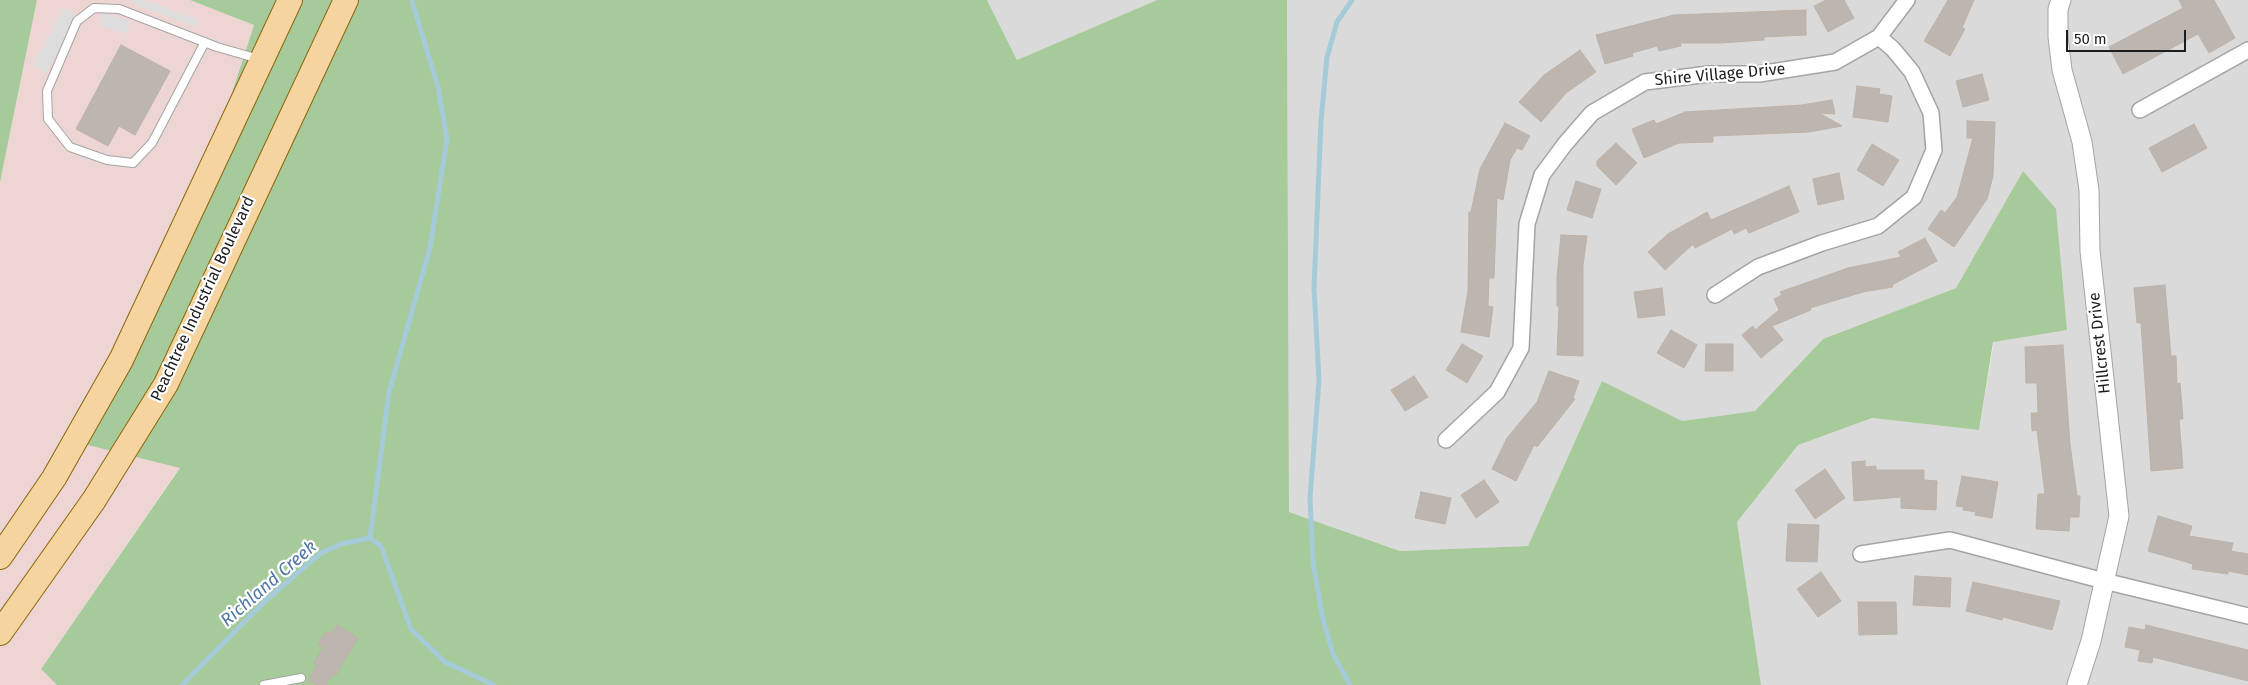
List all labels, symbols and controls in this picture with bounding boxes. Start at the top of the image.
scale bar [2068,20,2188,52]
text: 50 m [2074,30,2107,48]
street label: Shire Village Drive [1654,60,1786,90]
street label: Peachtree Industrial Boulevard [147,193,259,405]
street label: Hillcrest Drive [2085,291,2115,395]
water label: Richland Creek [217,536,321,632]

